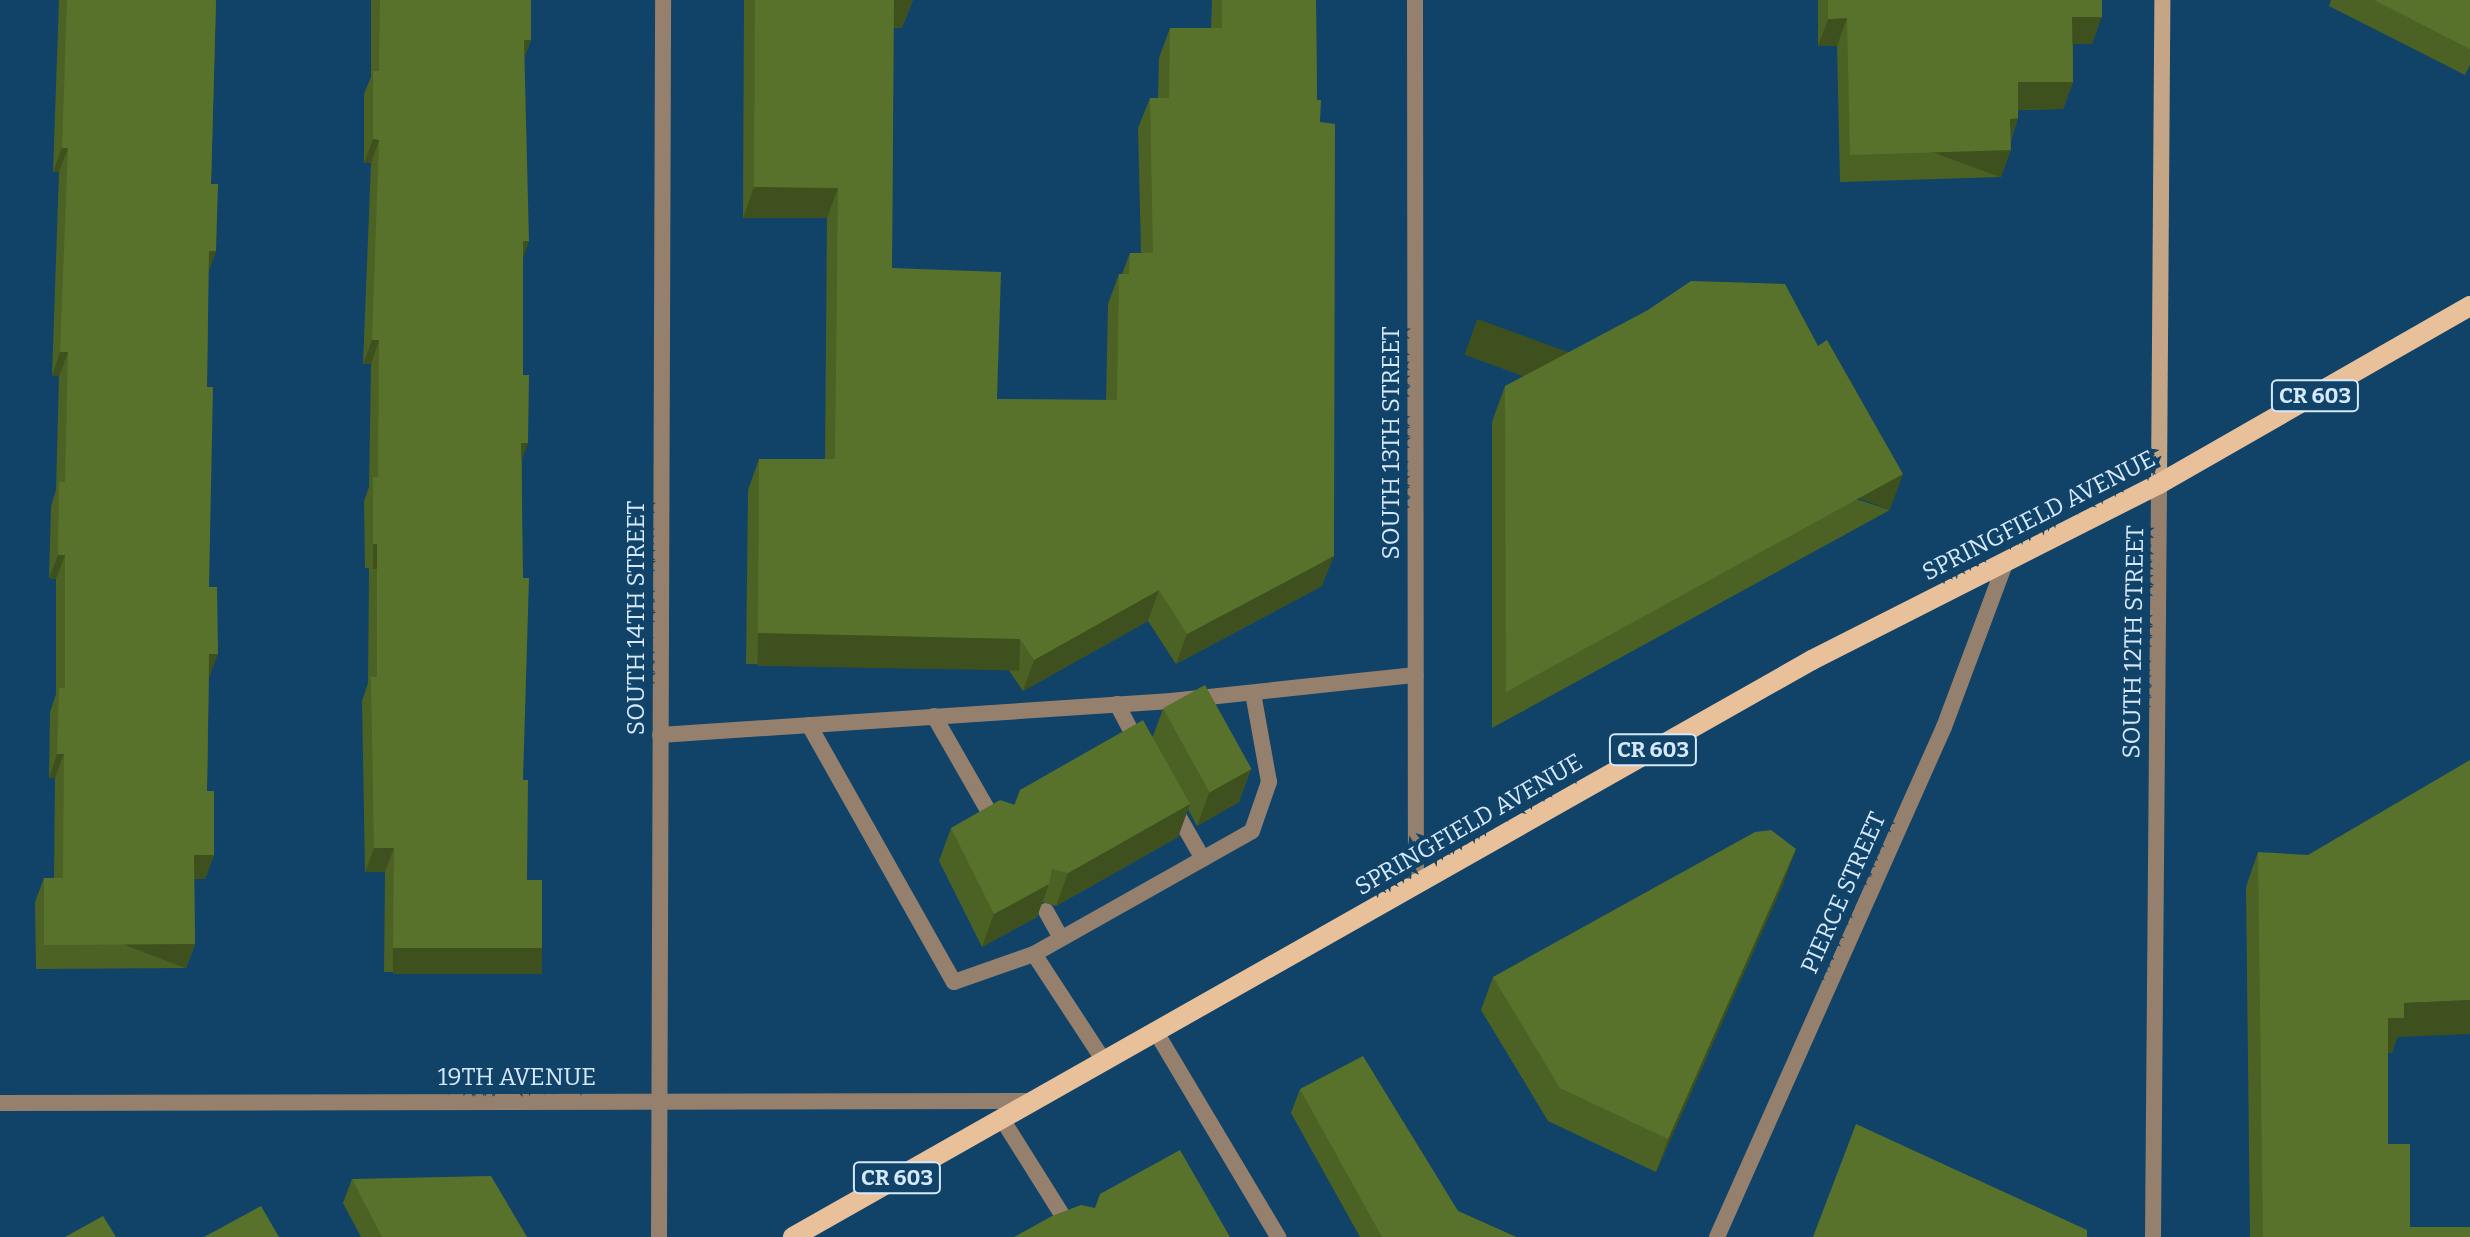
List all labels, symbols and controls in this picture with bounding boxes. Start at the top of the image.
street label: SOUTH 13TH STREET [1378,326,1406,560]
road number: CR 603 [2269,378,2361,414]
street label: SPRINGFIELD AVENUE [1918,445,2160,587]
street label: SOUTH 14TH STREET [623,501,651,735]
street label: SOUTH 12TH STREET [2118,525,2150,759]
road number: CR 603 [1607,732,1699,768]
street label: SPRINGFIELD AVENUE [1350,748,1588,902]
street label: PIERCE STREET [1796,808,1892,978]
street label: 19TH AVENUE [438,1064,596,1092]
road number: CR 603 [851,1160,943,1196]

